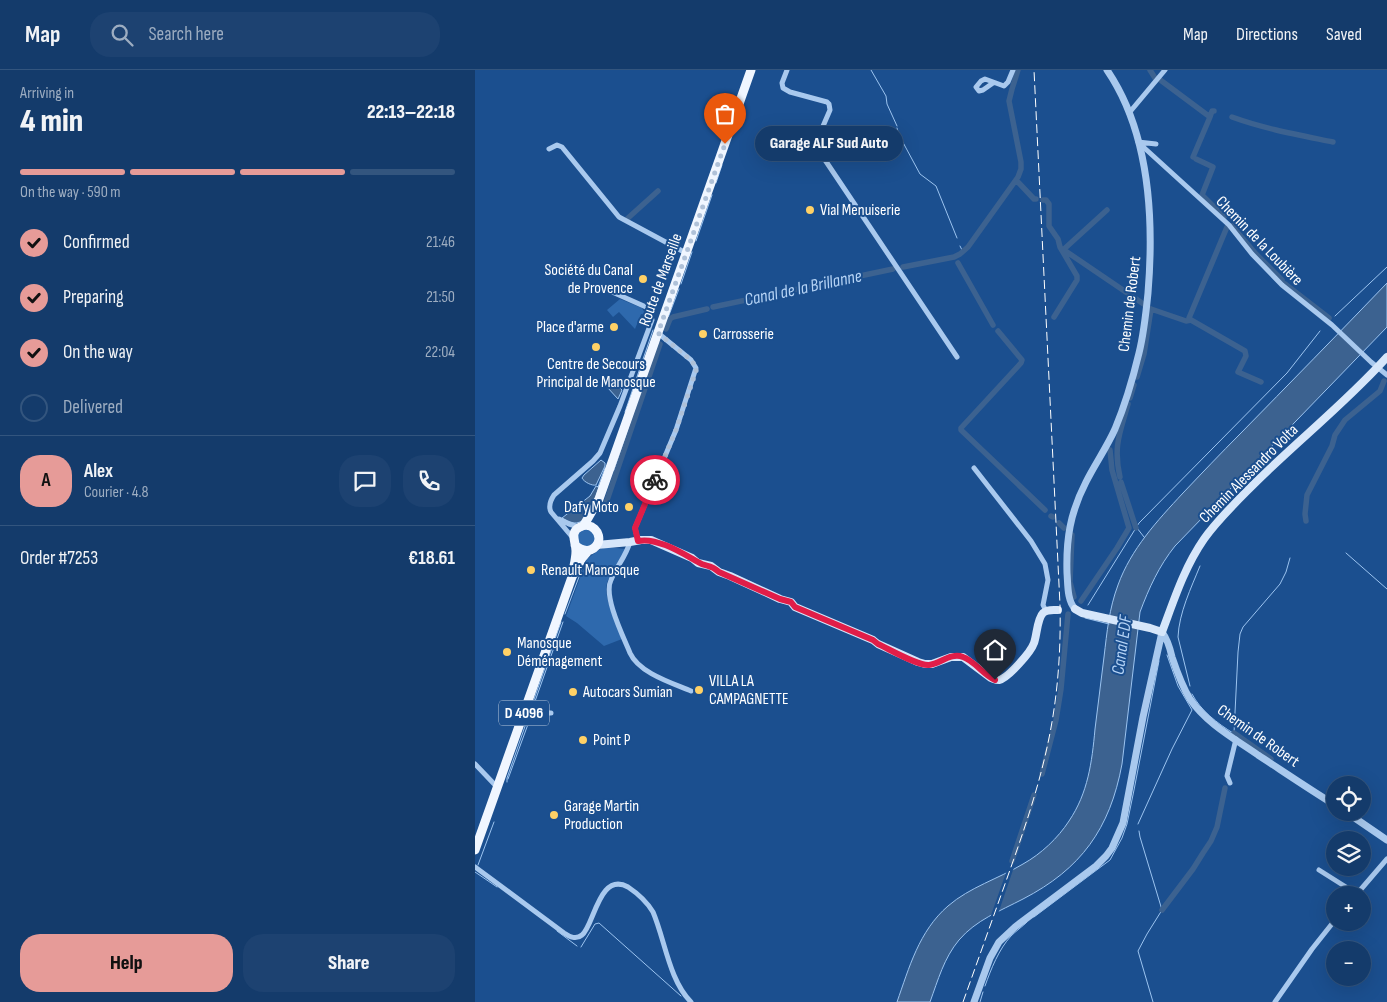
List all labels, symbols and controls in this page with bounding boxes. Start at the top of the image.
search box [90,12,440,57]
text: Map [25,20,60,49]
icon: search [108,21,136,49]
text: Search here [148,23,224,46]
text: Map [1183,24,1208,45]
text: Directions [1236,24,1298,45]
text: Saved [1326,24,1362,45]
text: Arriving in [20,84,74,103]
pin [704,93,746,144]
icon: bag [711,100,739,128]
text: 22:13–22:18 [367,101,455,124]
text: 4 min [20,102,83,141]
callout: Garage ALF Sud Auto [755,126,903,162]
text: Garage ALF Sud Auto [770,134,888,153]
text: On the way · 590 m [20,183,121,202]
street label: Chemin de la Loubière [1212,192,1306,290]
place label: Vial Menuiserie [820,201,900,220]
marker: Vial Menuiserie [804,204,816,216]
icon: check [20,229,48,257]
text: Confirmed [63,231,130,254]
street label: Route de Marseille [635,231,687,329]
text: 21:46 [426,233,455,252]
street label: Chemin de Robert [1115,255,1145,353]
place label: Société du Canal de Provence [544,261,633,298]
water label: Canal de la Brillanne [742,265,864,311]
marker: Société du Canal de Provence [637,273,649,285]
icon: check [20,284,48,312]
text: Preparing [63,286,124,309]
text: 21:50 [426,288,455,307]
place label: Place d'arme [536,318,604,337]
marker: Place d'arme [608,321,620,333]
place label: Carrosserie [713,325,774,344]
marker: Carrosserie [697,328,709,340]
icon: check [20,339,48,367]
text: On the way [63,341,133,364]
marker: Centre de Secours Principal de Manosque [590,341,602,353]
text: 22:04 [425,343,455,362]
place label: Centre de Secours Principal de Manosque [536,355,656,392]
text: Delivered [63,396,123,419]
street label: Chemin Alessandro Volta [1196,421,1302,527]
button: chat [339,455,391,507]
button: phone [403,455,455,507]
courier [630,455,680,505]
text: Alex [84,460,113,483]
icon: bike [641,466,669,494]
text: A [41,469,51,492]
text: Courier · 4.8 [84,483,148,502]
place label: Dafy Moto [564,498,619,517]
marker: Dafy Moto [623,501,635,513]
text: Order #7253 [20,547,98,570]
text: €18.61 [408,547,455,570]
place label: Renault Manosque [541,561,639,580]
marker: Renault Manosque [525,564,537,576]
water label: Canal EDF [1107,613,1137,676]
pin [974,629,1016,680]
place label: Manosque Déménagement [517,634,602,671]
icon: home [981,636,1009,664]
marker: Manosque Déménagement [501,646,513,658]
place label: VILLA LA CAMPAGNETTE [709,672,789,709]
place label: Autocars Sumian [582,683,673,702]
marker: VILLA LA CAMPAGNETTE [693,684,705,696]
marker: Autocars Sumian [567,686,579,698]
road number: D 4096 [499,700,549,726]
street label: Chemin de Robert [1213,701,1303,771]
place label: Point P [593,731,631,750]
marker: Point P [577,734,589,746]
map controls [1326,776,1371,986]
button: locate [1326,776,1371,821]
place label: Garage Martin Production [564,797,639,834]
marker: Garage Martin Production [548,809,560,821]
button: layers [1326,831,1371,876]
button: + [1326,886,1371,931]
button: Help [20,934,233,992]
button: Share [243,934,455,992]
button: − [1326,941,1371,986]

